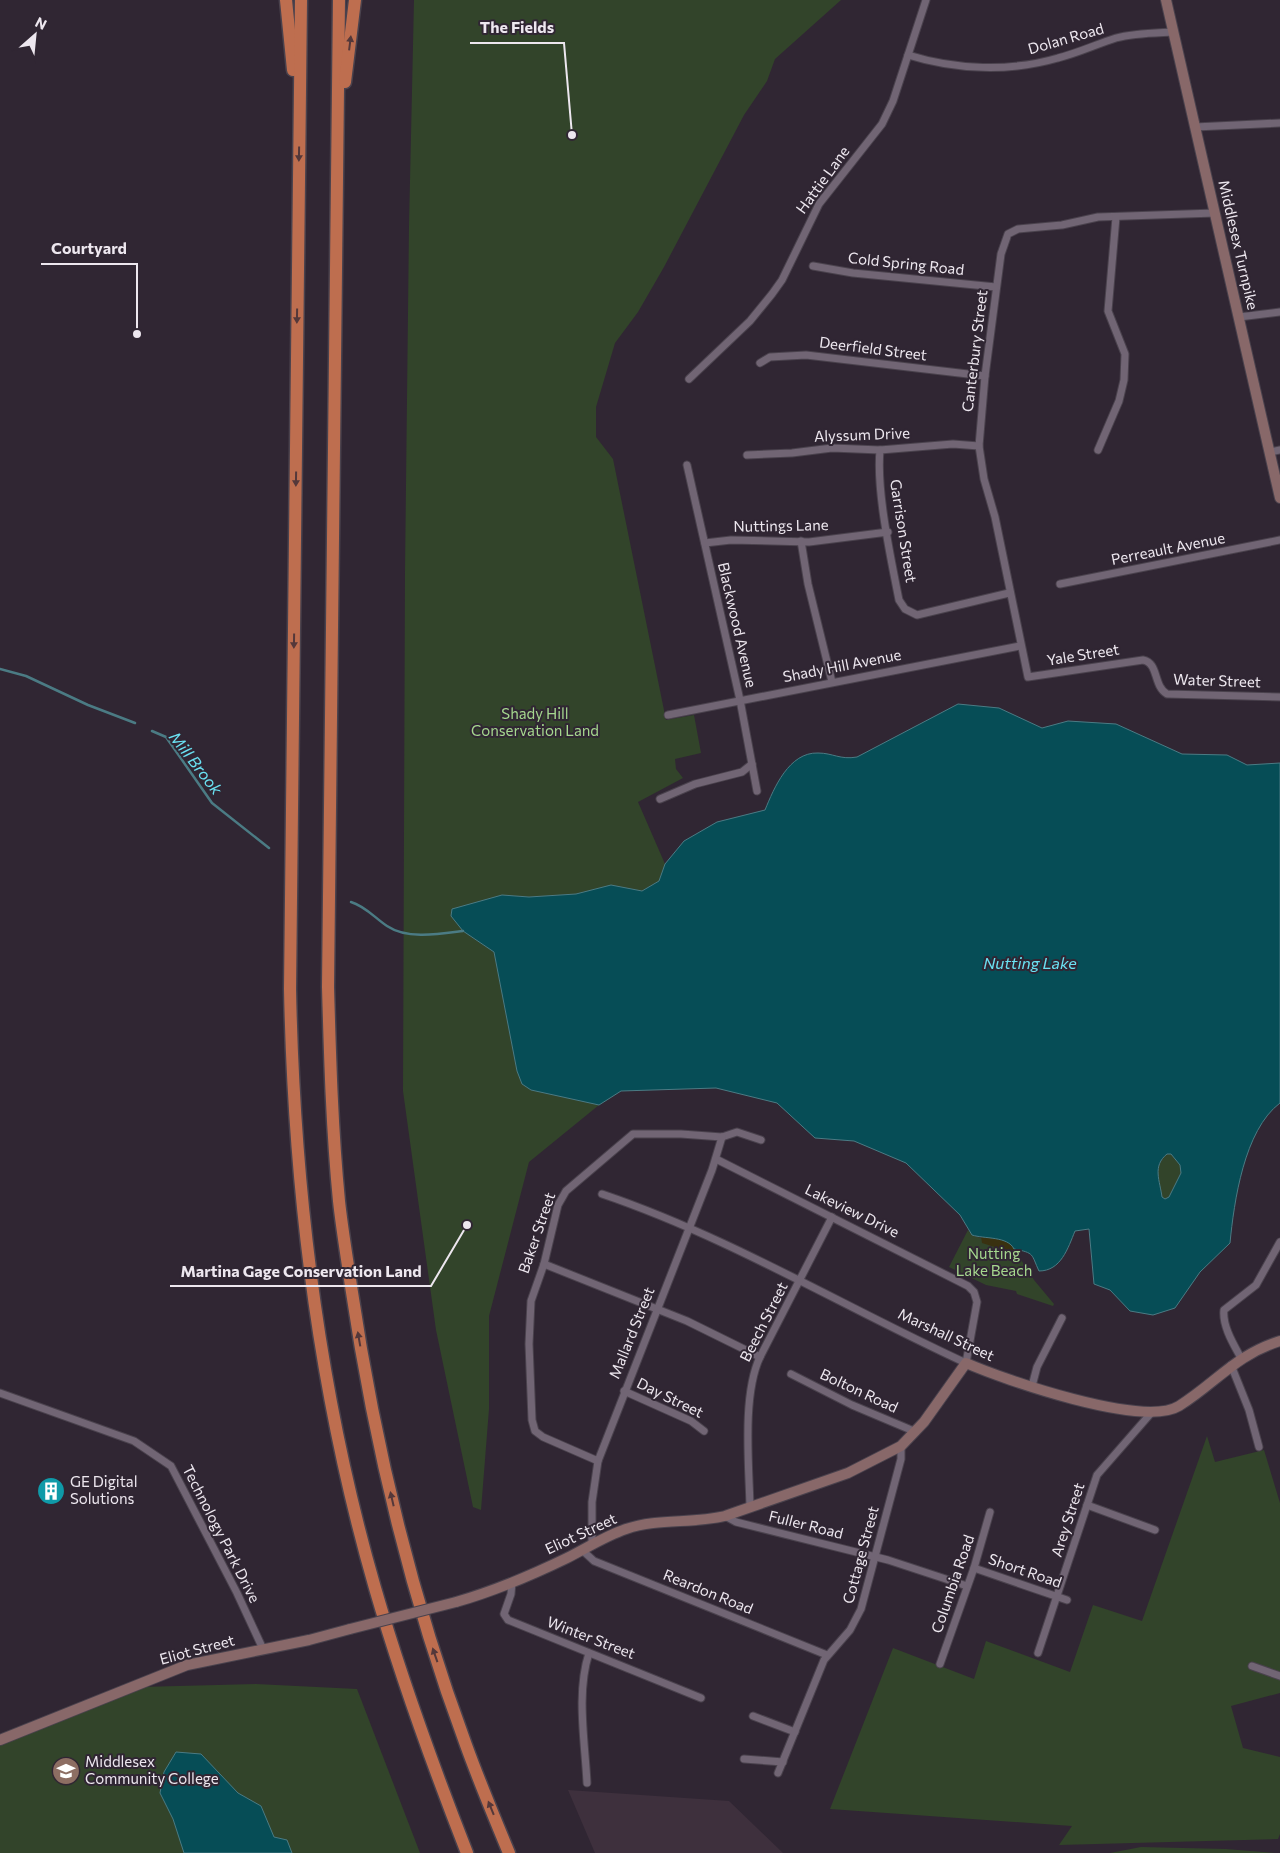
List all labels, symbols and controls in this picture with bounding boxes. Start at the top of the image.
north arrow [10,10,60,60]
callout: The Fields [470,12,564,43]
text: N [33,13,50,33]
text: The Fields [480,17,554,36]
street label: Dolan Road [1026,19,1106,57]
one-way arrow [346,35,354,51]
street label: Hattie Lane [792,142,853,217]
one-way arrow [295,146,303,162]
street label: Middlesex Turnpike [1215,178,1263,311]
callout: Courtyard [41,233,137,264]
text: Courtyard [51,238,127,257]
street label: Cold Spring Road [847,248,965,278]
street label: Canterbury Street [958,289,990,413]
one-way arrow [293,308,301,324]
street label: Deerfield Street [818,332,928,364]
street label: Alyssum Drive [814,423,910,445]
one-way arrow [292,471,300,487]
street label: Garrison Street [887,478,921,584]
street label: Nuttings Lane [733,515,829,535]
street label: Perreault Avenue [1109,528,1226,568]
street label: Blackwood Avenue [715,560,761,689]
one-way arrow [290,633,298,649]
street label: Yale Street [1045,639,1120,669]
street label: Shady Hill Avenue [781,645,903,685]
street label: Water Street [1173,669,1261,691]
park label: Shady Hill Conservation Land [471,704,599,739]
water label: Mill Brook [166,727,227,798]
water label: Nutting Lake [983,953,1077,972]
street label: Lakeview Drive [803,1180,902,1241]
street label: Baker Street [514,1190,558,1276]
park label: Nutting Lake Beach [956,1244,1032,1279]
callout: Martina Gage Conservation Land [170,1255,431,1286]
text: Martina Gage Conservation Land [180,1261,422,1280]
street label: Beech Street [735,1279,791,1364]
street label: Mallard Street [605,1284,658,1381]
street label: Marshall Street [896,1304,997,1364]
one-way arrow [355,1332,363,1347]
street label: Bolton Road [818,1364,901,1416]
street label: Day Street [634,1373,707,1421]
street label: Technology Park Drive [179,1462,264,1605]
place label: GE Digital Solutions [70,1472,137,1507]
building icon: GE Digital Solutions [36,1476,66,1506]
street label: Arey Street [1047,1480,1087,1559]
one-way arrow [387,1491,395,1506]
street label: Cottage Street [838,1504,882,1606]
street label: Fuller Road [767,1506,845,1542]
street label: Eliot Street [542,1509,619,1557]
street label: Columbia Road [927,1532,977,1635]
street label: Short Road [986,1549,1064,1591]
street label: Reardon Road [661,1565,756,1617]
street label: Winter Street [545,1612,638,1662]
street label: Eliot Street [157,1630,236,1668]
one-way arrow [431,1647,439,1662]
place label: Middlesex Community College [85,1752,219,1787]
school or university icon: Middlesex Community College [51,1756,81,1786]
one-way arrow [486,1801,494,1815]

